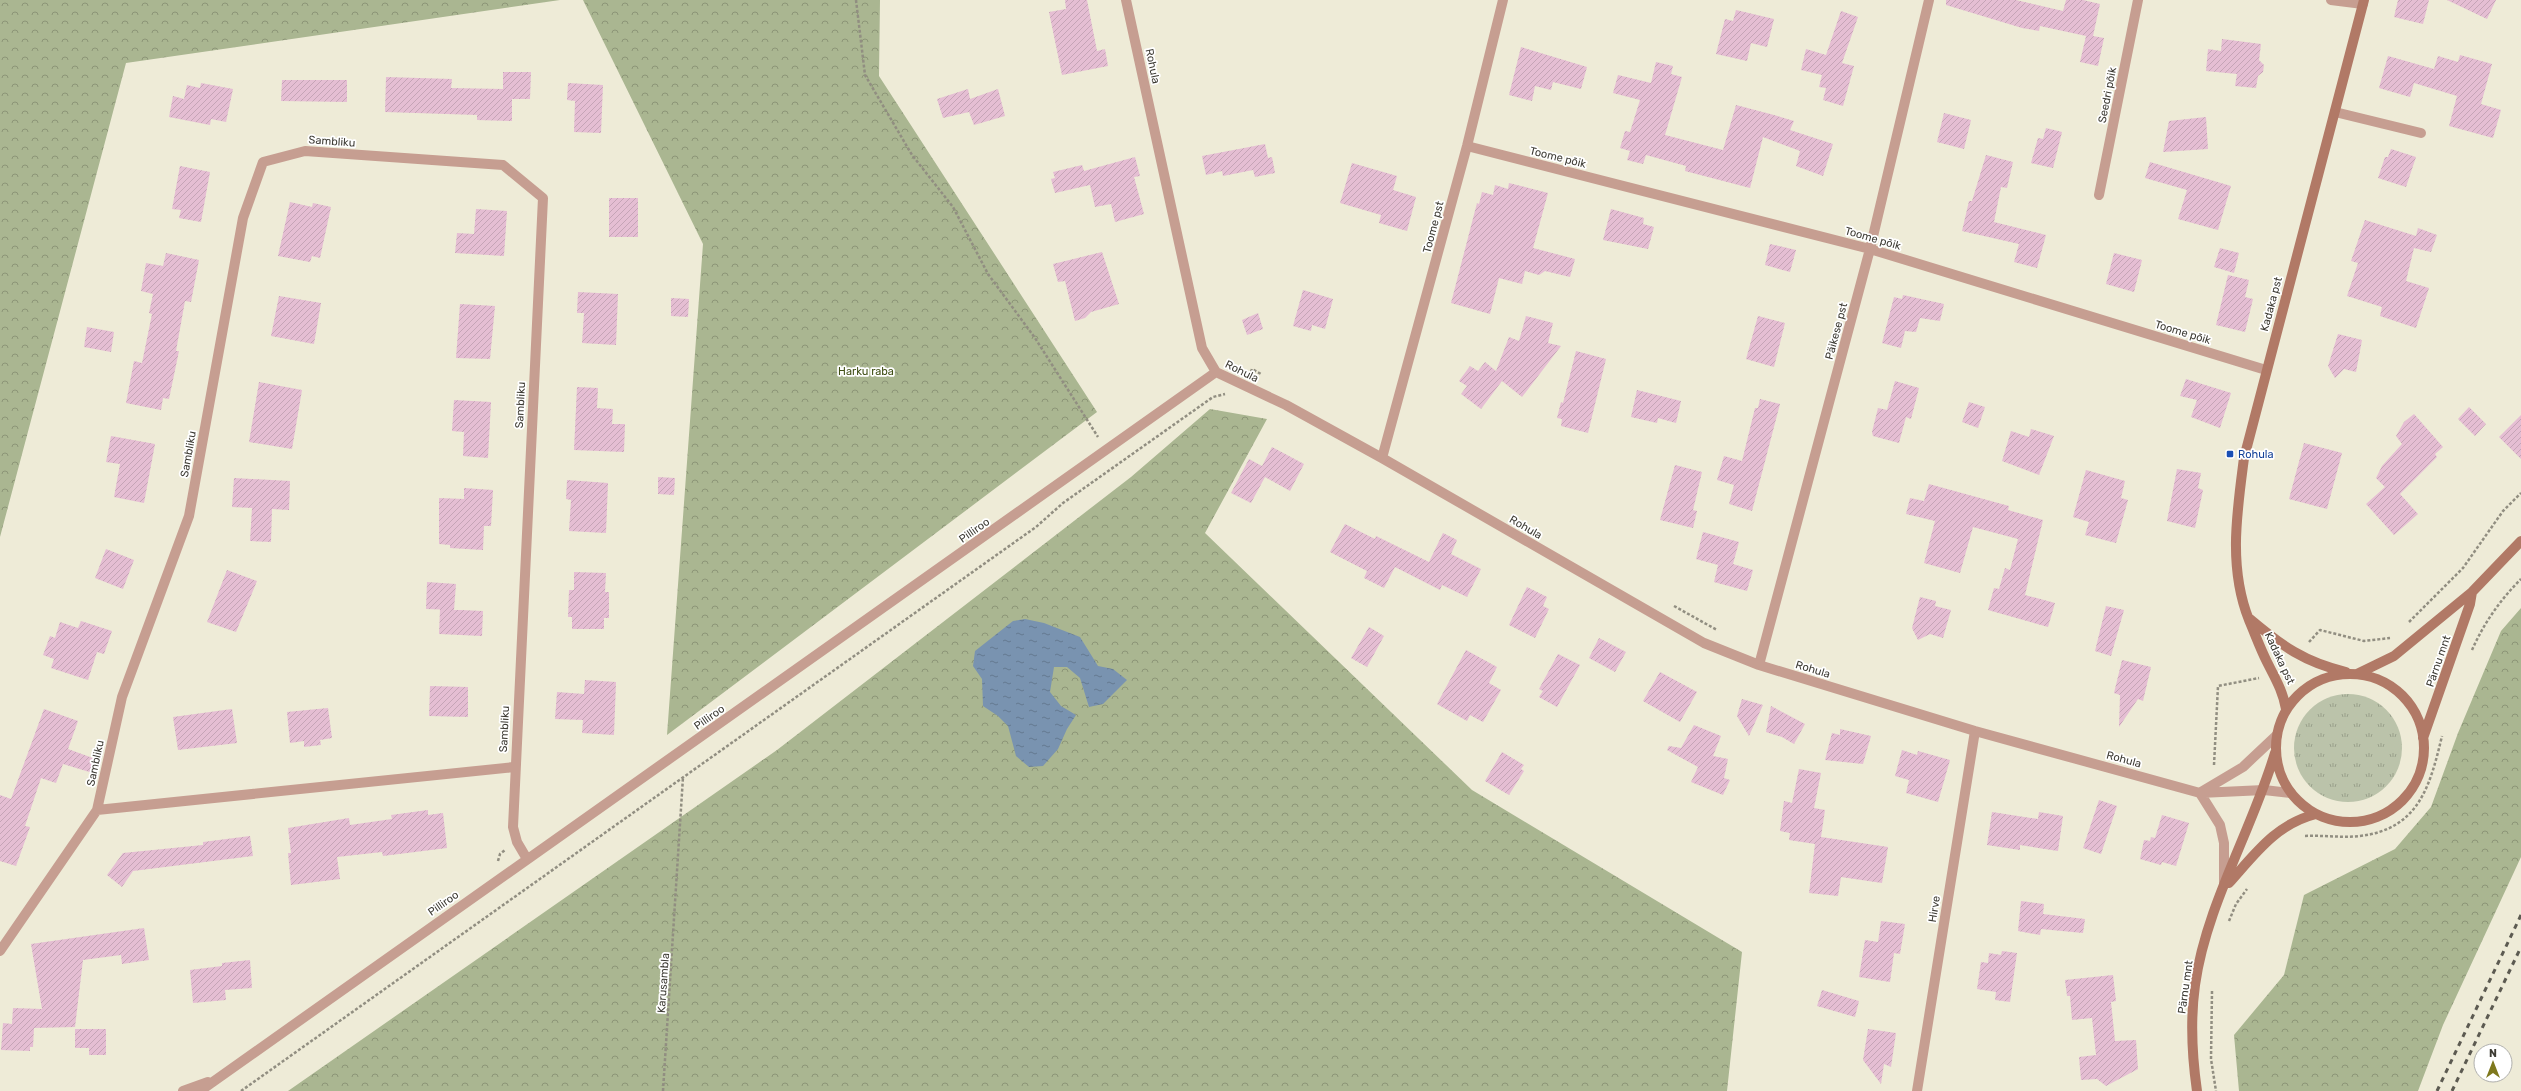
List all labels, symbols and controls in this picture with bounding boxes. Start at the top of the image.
street label: Rohula [1142,47,1163,85]
street label: Seedri põik [2096,66,2119,124]
street label: Sambliku [308,133,356,150]
street label: Toome põik [1528,144,1588,171]
street label: Toome pst [1420,199,1447,254]
street label: Toome põik [1843,224,1903,253]
street label: Kadaka pst [2258,275,2285,333]
street label: Päikese pst [1823,301,1850,361]
street label: Toome põik [2153,318,2213,347]
street label: Rohula [1223,358,1261,385]
park label: Harku raba [838,365,894,378]
street label: Sambliku [513,381,528,429]
street label: Sambliku [178,430,199,478]
place label: Rohula [2238,448,2274,461]
marker: Rohula [2225,449,2235,459]
street label: Rohula [1507,513,1544,542]
street label: Pilliroo [956,515,992,546]
street label: Kadaka pst [2262,630,2298,687]
street label: Pärnu mnt [2424,633,2454,689]
street label: Rohula [1794,658,1832,681]
street label: Pilliroo [691,702,727,733]
street label: Sambliku [497,705,512,753]
street label: Sambliku [84,739,107,787]
street label: Rohula [2105,749,2143,770]
street label: Pilliroo [425,888,461,919]
street label: Hirve [1926,895,1943,923]
street label: Karusambla [655,953,672,1014]
street label: Pärnu mnt [2175,959,2196,1015]
north arrow [2473,1043,2513,1083]
text: N [2489,1047,2497,1060]

